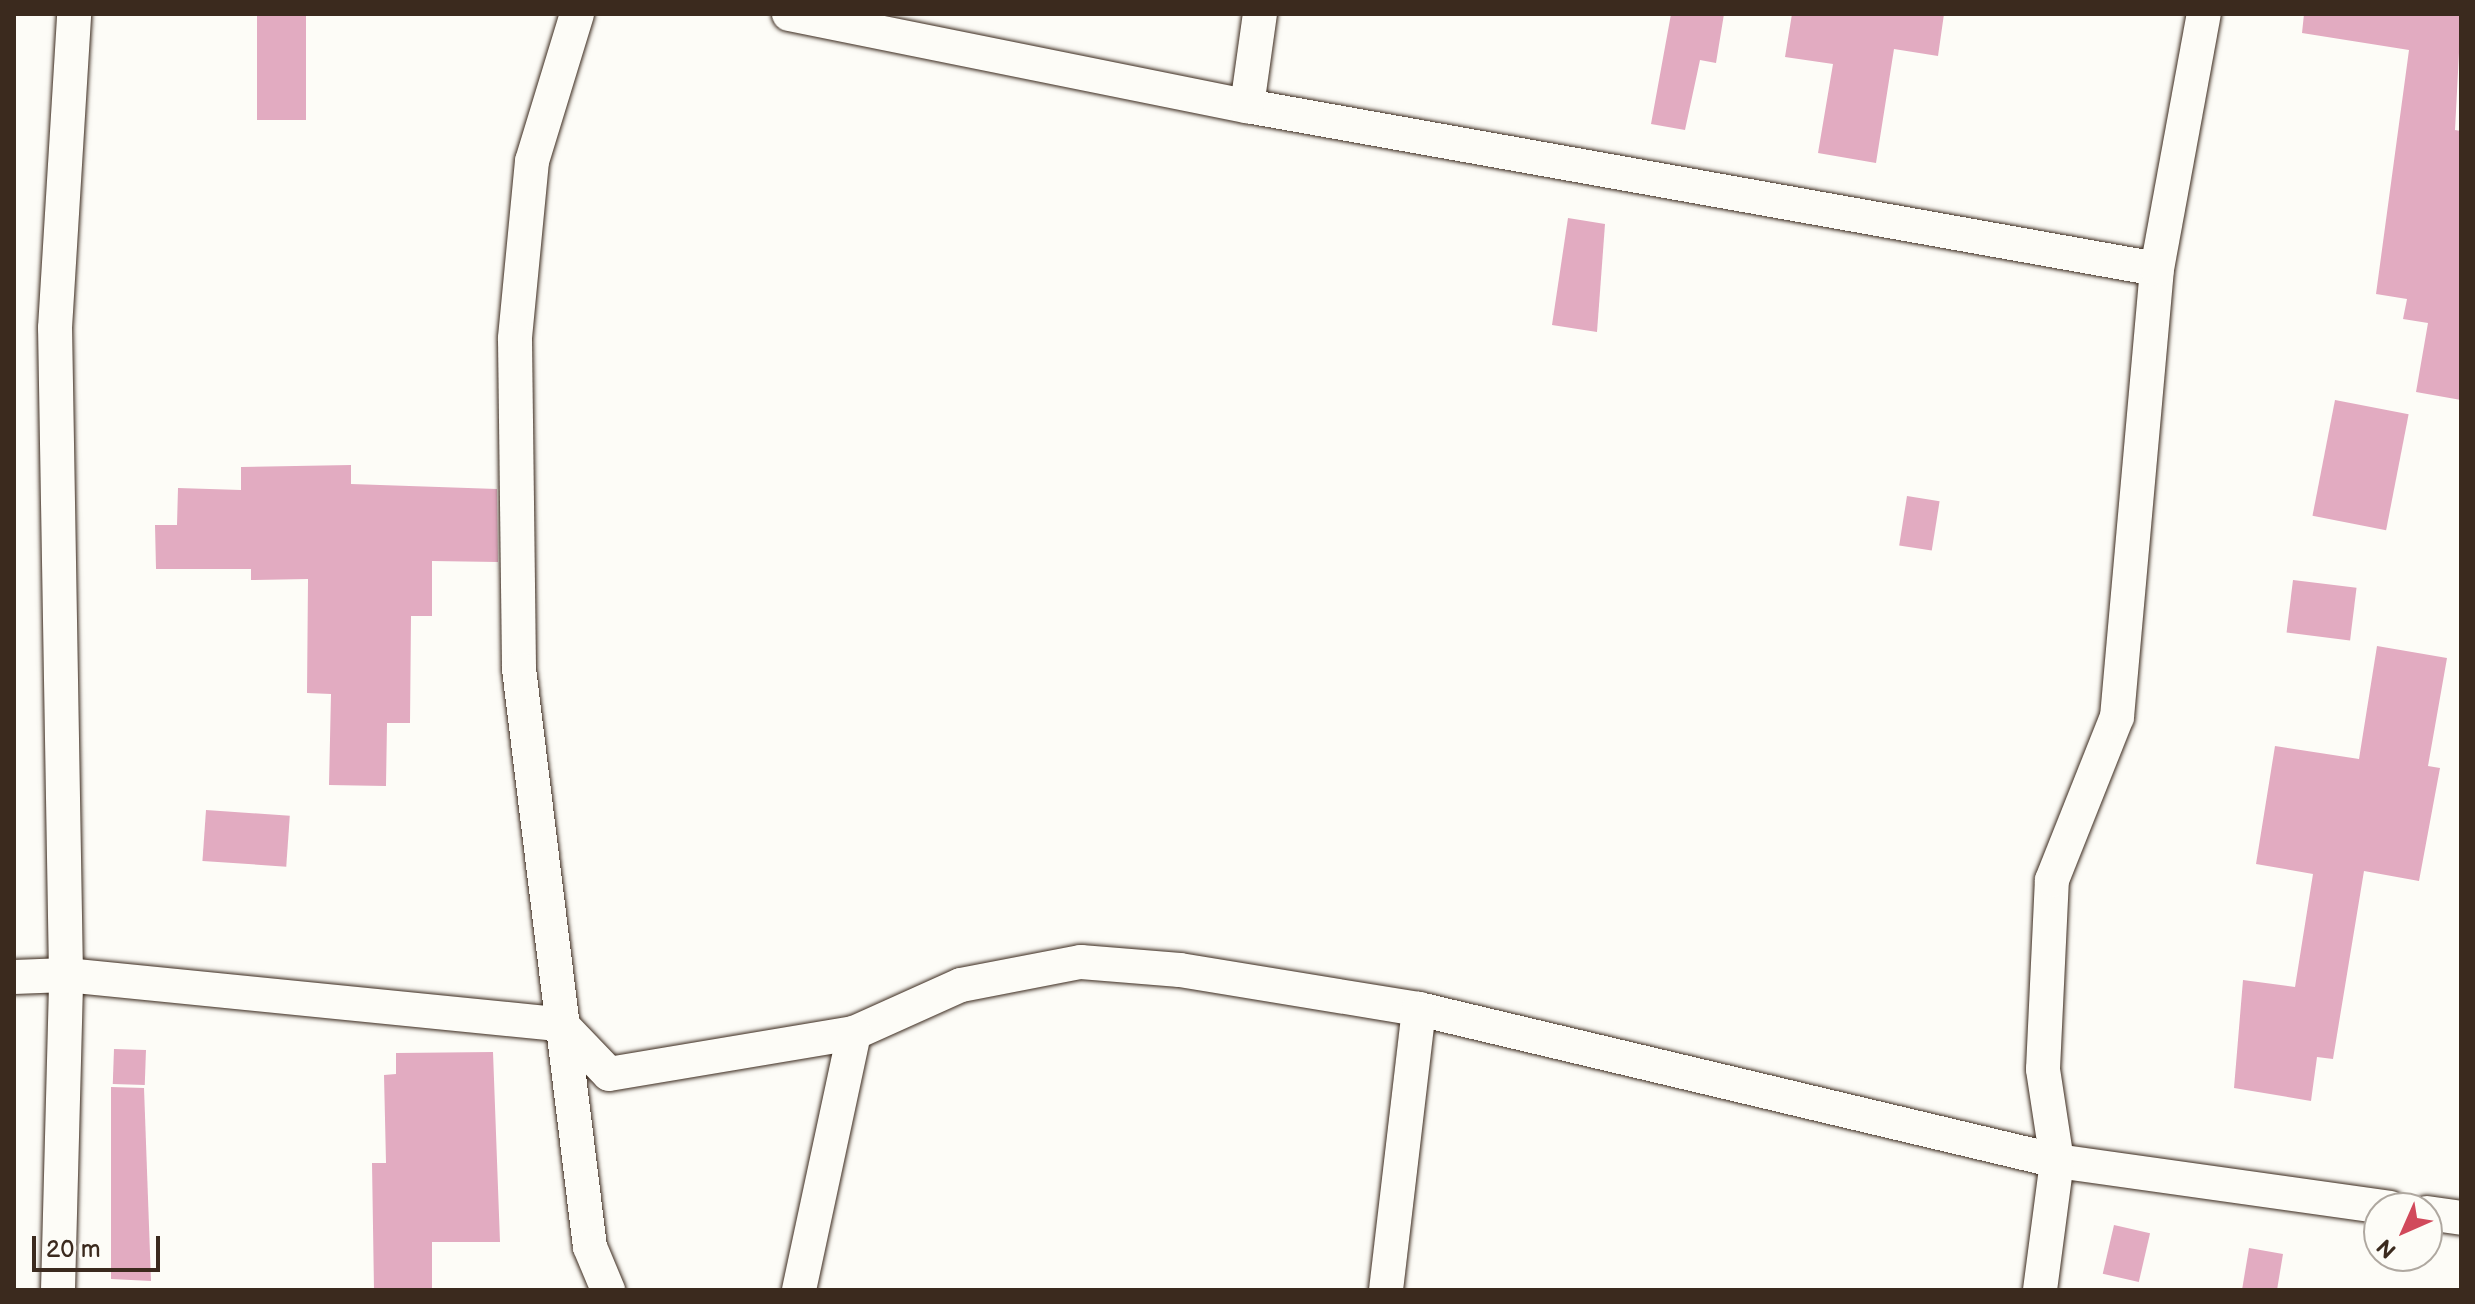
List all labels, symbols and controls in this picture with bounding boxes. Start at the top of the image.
north arrow [2363,1192,2443,1272]
scale bar [36,1220,164,1270]
text: N [2372,1233,2402,1263]
text: 20 m [46,1235,101,1264]

